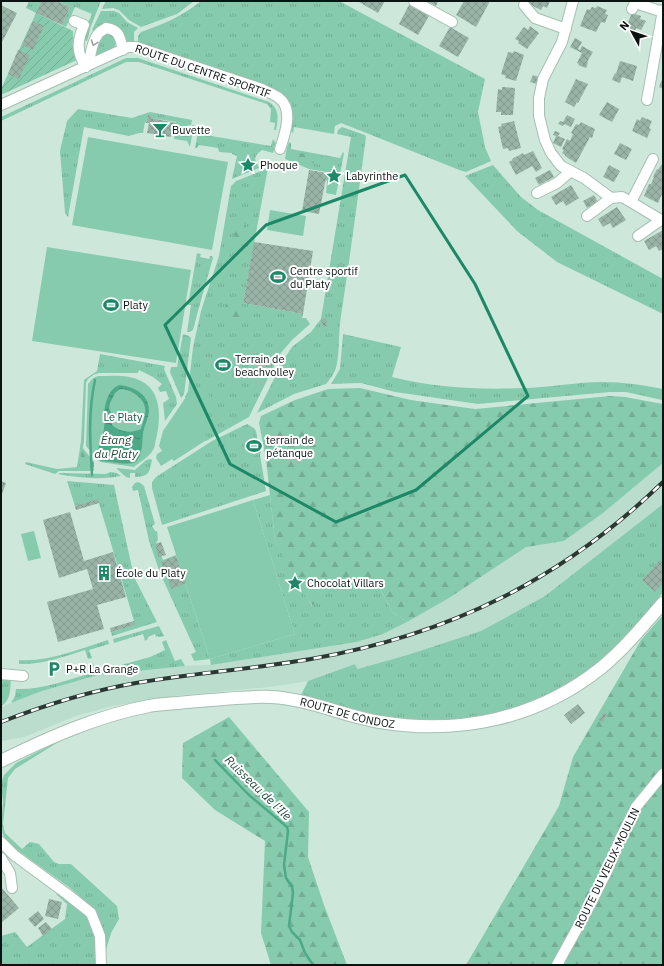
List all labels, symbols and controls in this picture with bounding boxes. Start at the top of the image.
north arrow [612,12,652,52]
text: N [616,18,632,33]
one-way arrow [90,40,99,47]
street label: ROUTE DU CENTRE SPORTIF [133,41,273,101]
bar icon: Buvette [151,121,169,139]
place label: Buvette [172,123,210,137]
place icon: Phoque [239,156,257,174]
place label: Phoque [260,158,298,172]
place icon: Labyrinthe [325,167,343,185]
place label: Labyrinthe [346,169,398,183]
place label: Centre sportif du Platy [290,264,358,291]
sports icon: Centre sportif du Platy [269,268,287,286]
sports icon: Platy [102,296,120,314]
place label: Platy [123,298,148,312]
place label: Terrain de beachvolley [235,352,294,379]
sports icon: Terrain de beachvolley [214,356,232,374]
park label: Le Platy [104,410,143,424]
water label: Étang du Platy [94,432,139,461]
place label: terrain de pétanque [266,433,314,460]
sports icon: terrain de pétanque [245,437,263,455]
building icon: École du Platy [95,564,113,582]
place label: École du Platy [116,566,186,580]
place icon: Chocolat Villars [286,574,304,592]
place label: Chocolat Villars [307,576,384,590]
parking icon: P+R La Grange [45,660,63,678]
place label: P+R La Grange [66,662,138,676]
street label: ROUTE DE CONDOZ [299,694,396,731]
water label: Ruisseau de l'Ile [222,752,295,823]
street label: ROUTE DU VIEUX-MOULIN [572,805,642,931]

